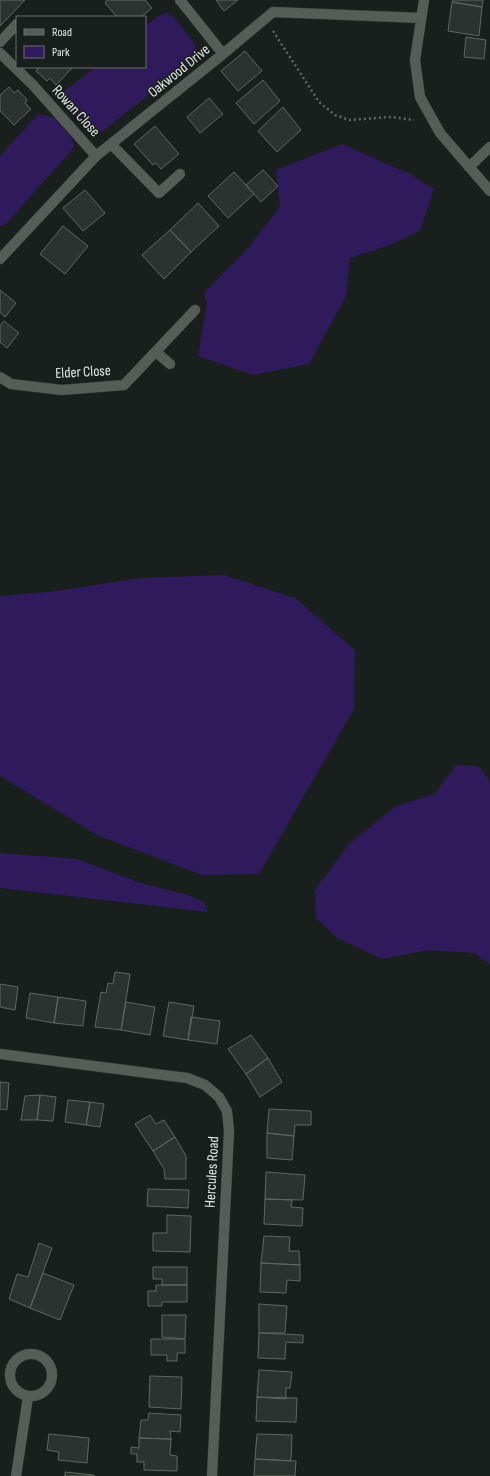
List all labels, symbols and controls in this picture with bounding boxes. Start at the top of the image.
legend [16,16,146,68]
text: Road [52,25,72,40]
street label: Oakwood Drive [144,40,214,102]
text: Park [52,45,70,60]
street label: Rowan Close [48,81,104,141]
street label: Elder Close [55,361,111,383]
street label: Hercules Road [201,1136,223,1208]

